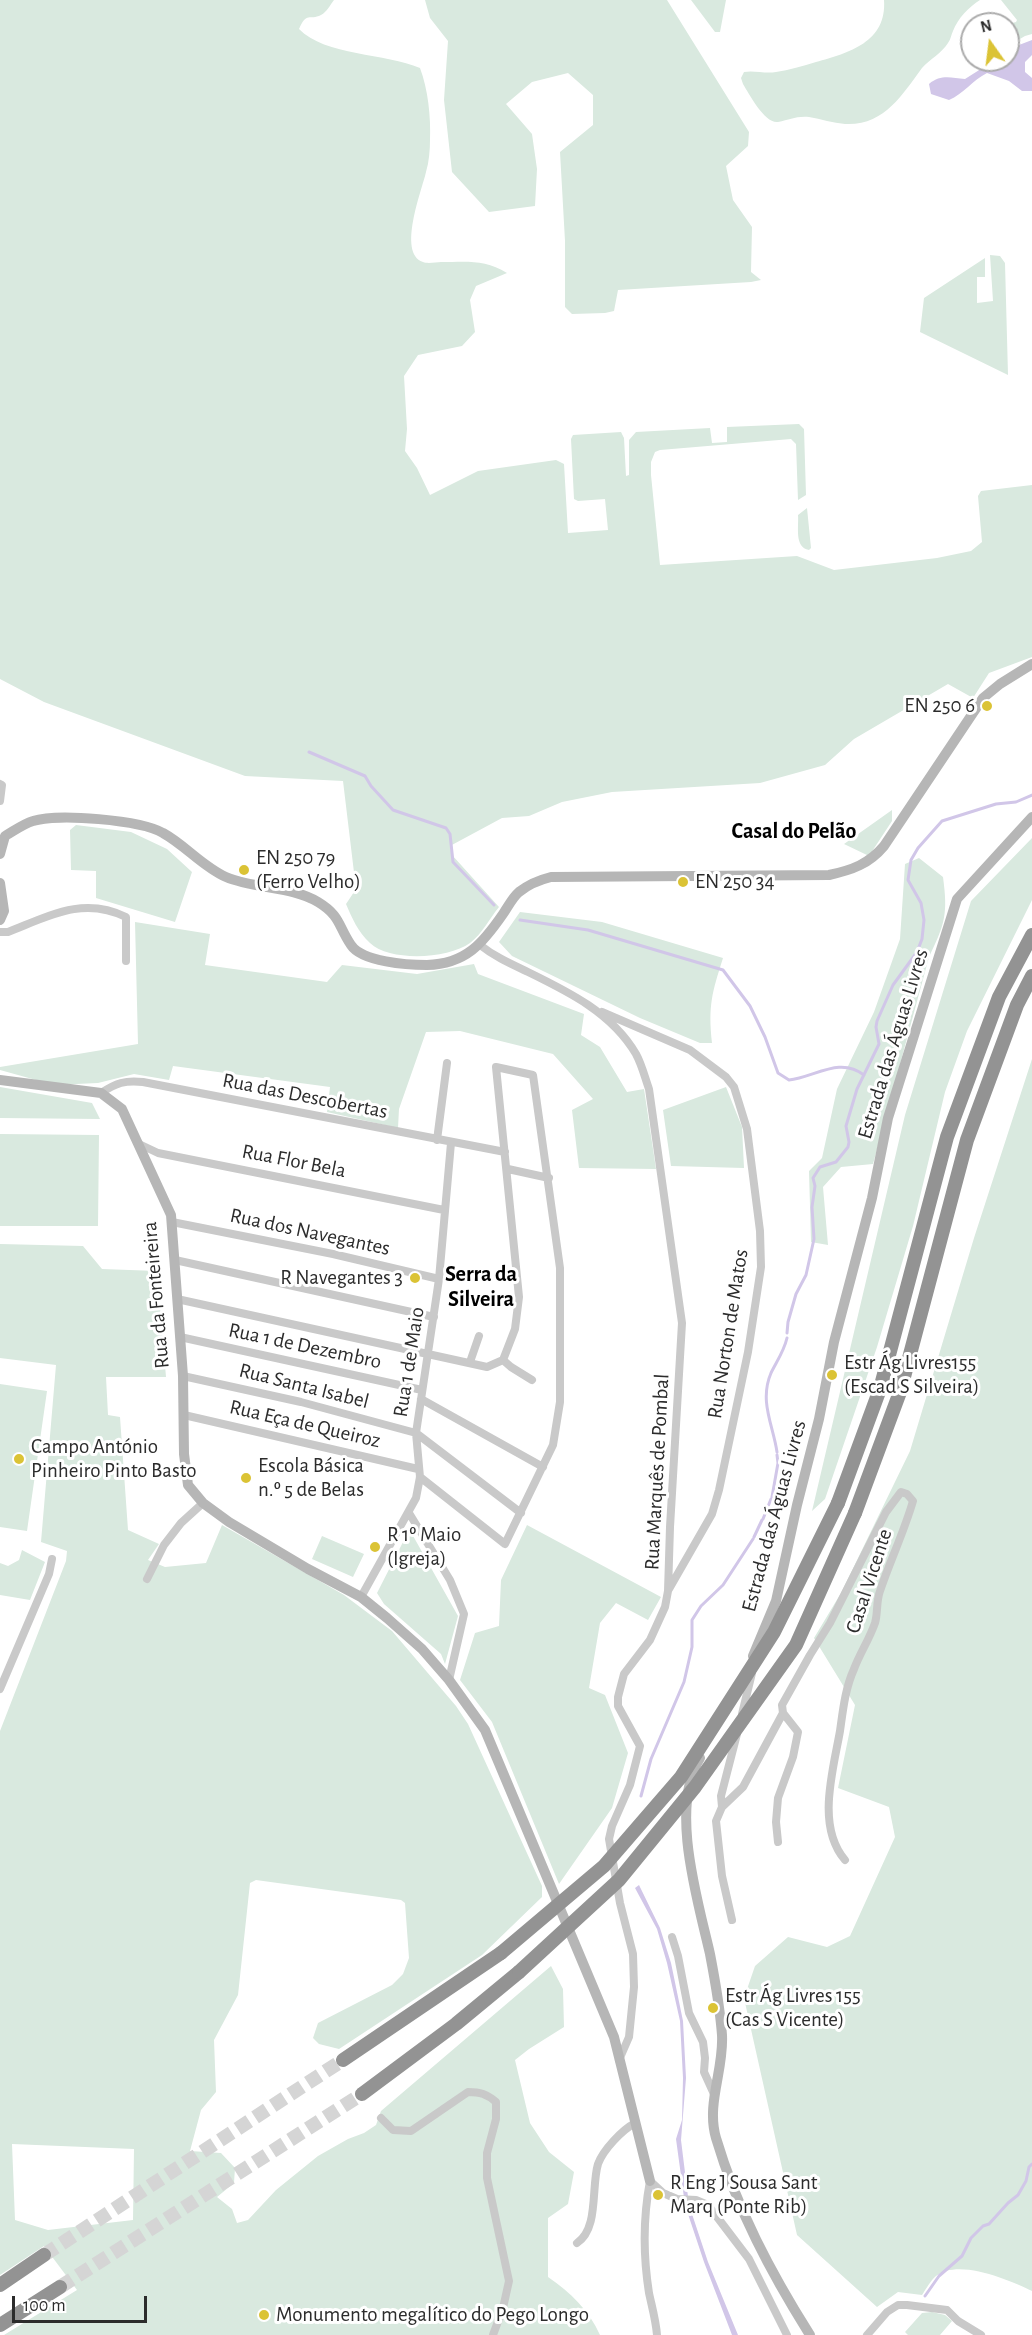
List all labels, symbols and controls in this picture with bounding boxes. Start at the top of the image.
north arrow [960,12,1020,72]
text: N [979,17,993,36]
place label: EN 250 6 [904,693,975,719]
marker: EN 250 6 [980,699,994,713]
district label: Casal do Pelão [732,818,856,844]
place label: EN 250 79 (Ferro Velho) [256,845,361,895]
marker: EN 250 79 (Ferro Velho) [237,863,251,877]
place label: EN 250 34 [695,869,775,895]
marker: EN 250 34 [676,875,690,889]
street label: Estrada das Águas Livres [852,946,934,1142]
street label: Rua das Descobertas [220,1068,390,1124]
street label: Rua Flor Bela [240,1139,348,1183]
street label: Rua dos Navegantes [228,1203,392,1261]
street label: Rua da Fonteireira [137,1220,175,1370]
street label: Rua Norton de Matos [702,1247,754,1421]
district label: Serra da Silveira [445,1261,517,1312]
place label: R Navegantes 3 [280,1265,403,1291]
marker: R Navegantes 3 [408,1271,422,1285]
street label: Rua 1 de Maio [388,1305,430,1419]
street label: Rua 1 de Dezembro [226,1318,384,1374]
place label: Estr Ág Livres155 (Escad S Silveira) [844,1350,979,1400]
street label: Rua Santa Isabel [236,1358,372,1414]
marker: Estr Ág Livres155 (Escad S Silveira) [825,1368,839,1382]
street label: Rua Marquês de Pombal [639,1373,675,1571]
street label: Rua Eça de Queiroz [227,1394,383,1454]
street label: Estrada das Águas Livres [736,1417,812,1615]
place label: Campo António Pinheiro Pinto Basto [31,1434,197,1484]
marker: Campo António Pinheiro Pinto Basto [12,1452,26,1466]
place label: Escola Básica n.º 5 de Belas [258,1453,364,1503]
marker: Escola Básica n.º 5 de Belas [239,1471,253,1485]
place label: R 1º Maio (Igreja) [387,1522,461,1572]
street label: Casal Vicente [840,1526,898,1636]
marker: R 1º Maio (Igreja) [368,1540,382,1554]
place label: Estr Ág Livres 155 (Cas S Vicente) [725,1983,861,2033]
marker: Estr Ág Livres 155 (Cas S Vicente) [706,2001,720,2015]
place label: R Eng J Sousa Sant Marq (Ponte Rib) [670,2170,818,2220]
marker: R Eng J Sousa Sant Marq (Ponte Rib) [651,2188,665,2202]
scale bar [15,2284,150,2322]
text: 100 m [23,2297,66,2315]
place label: Monumento megalítico do Pego Longo [276,2302,589,2328]
marker: Monumento megalítico do Pego Longo [257,2308,271,2322]

